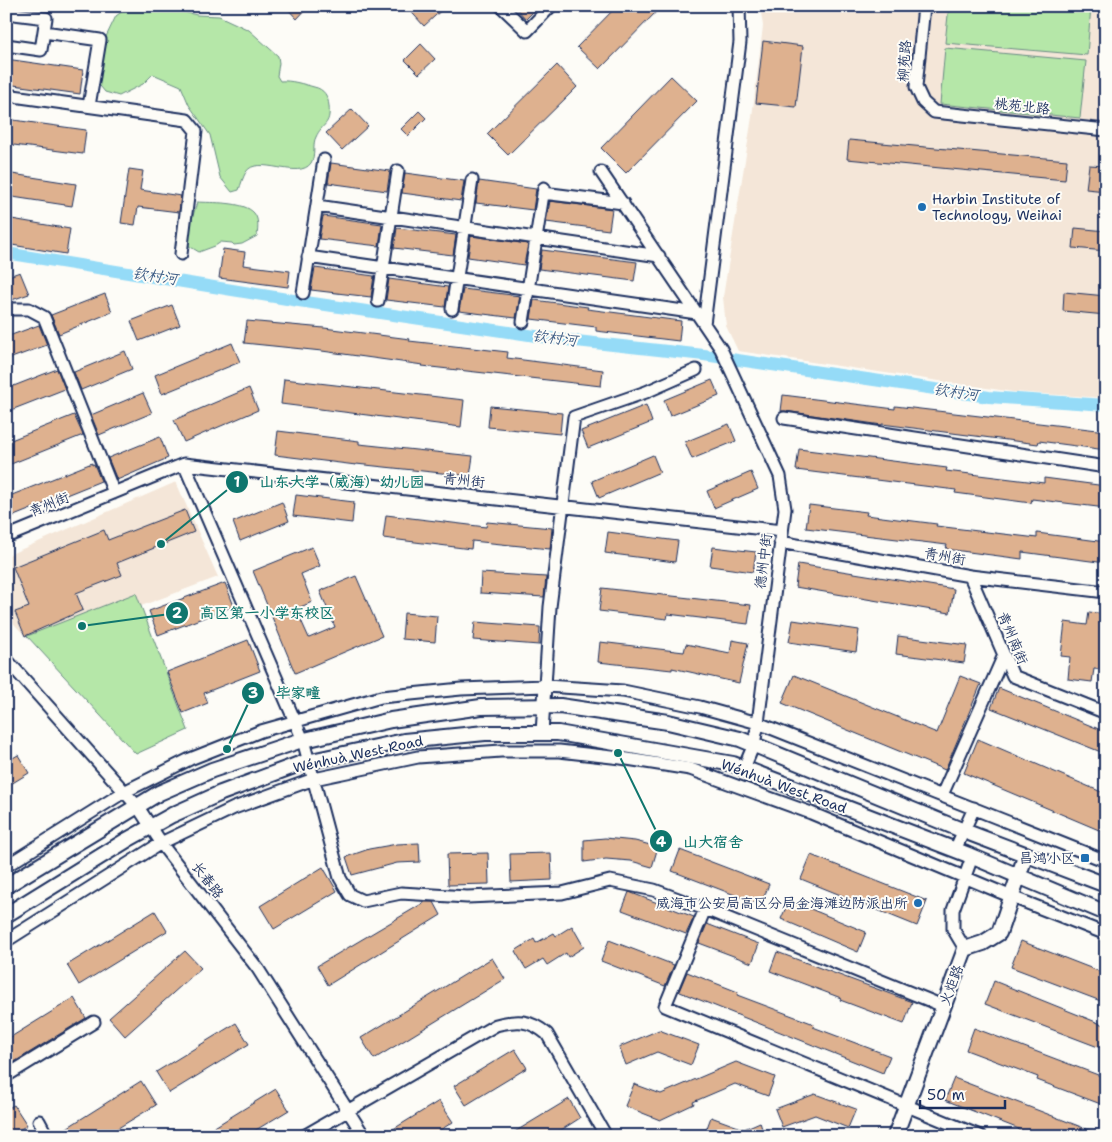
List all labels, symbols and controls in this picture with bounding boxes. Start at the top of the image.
street label: 柳苑路 [894,39,914,83]
street label: 桃苑北路 [993,94,1051,118]
place label: Harbin Institute of Technology, Weihai [932,190,1062,224]
marker: Harbin Institute of Technology, Weihai [916,201,928,213]
water label: 钦村河 [131,263,182,290]
water label: 钦村河 [531,325,582,351]
water label: 钦村河 [932,379,983,405]
callout: 山东大学（威海）幼儿园 [224,467,434,497]
street label: 青州街 [442,469,486,491]
text: 1 [234,472,241,492]
text: 山东大学（威海）幼儿园 [259,472,425,492]
street label: 青州街 [26,488,72,520]
street label: 德州中街 [751,532,775,590]
street label: 青州街 [923,543,967,569]
callout: 高区第一小学东校区 [165,598,345,628]
text: 2 [172,603,183,623]
text: 高区第一小学东校区 [199,603,335,623]
street label: 青州南街 [994,609,1032,667]
callout: 毕家疃 [240,678,330,708]
text: 3 [248,683,258,703]
text: 毕家疃 [275,683,321,703]
street label: Wénhuà West Road [291,731,425,777]
street label: Wénhuà West Road [719,755,849,817]
callout: 山大宿舍 [648,826,753,856]
text: 4 [656,832,667,852]
text: 山大宿舍 [683,832,743,852]
place label: 昌鸿小区 [1019,849,1075,867]
marker: 昌鸿小区 [1079,852,1091,864]
street label: 长春路 [188,858,228,902]
place label: 威海市公安局高区分局金海滩边防派出所 [656,894,908,912]
marker: 威海市公安局高区分局金海滩边防派出所 [912,897,924,909]
street label: 火炬路 [935,962,967,1008]
scale bar [920,1077,1004,1109]
text: 50 m [927,1085,965,1105]

